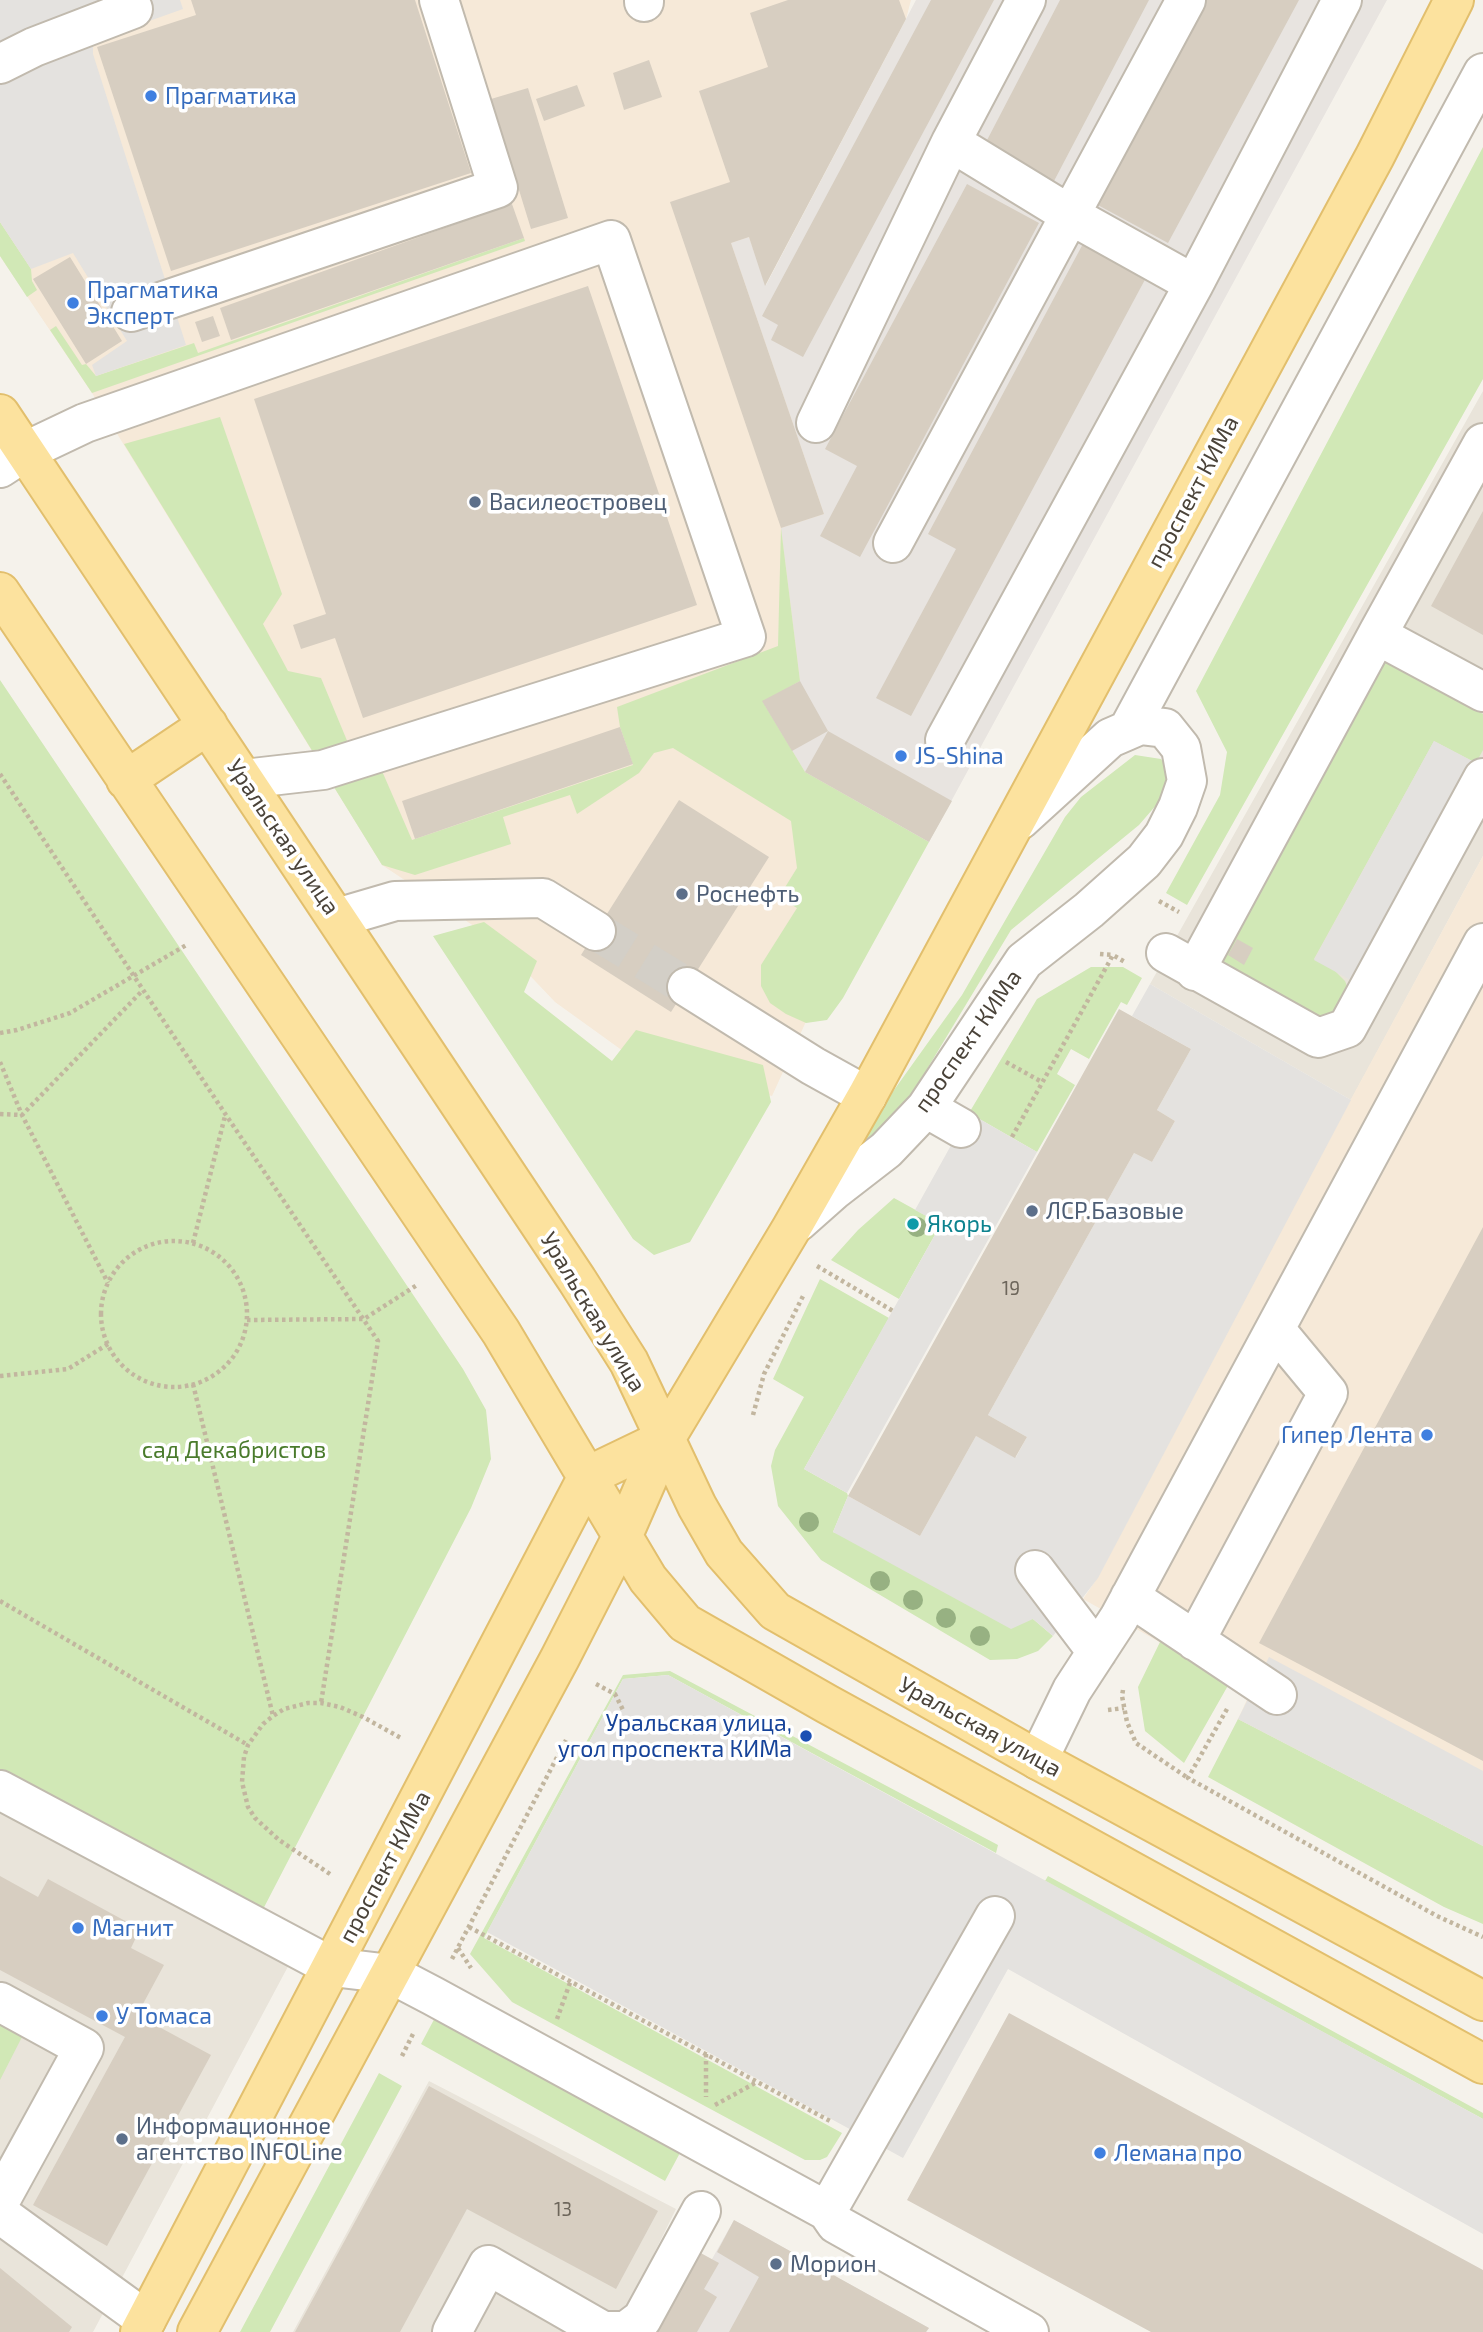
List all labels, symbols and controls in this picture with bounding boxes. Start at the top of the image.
place label: Прагматика [165,82,297,110]
marker: Прагматика [143,88,159,104]
place label: Прагматика Эксперт [87,276,219,330]
marker: Прагматика Эксперт [65,295,81,311]
street label: проспект КИМа [1141,411,1245,573]
place label: Василеостровец [489,488,667,516]
marker: Василеостровец [467,494,483,510]
place label: JS-Shina [915,742,1004,770]
marker: JS-Shina [893,748,909,764]
street label: Уральская улица [221,754,345,920]
place label: Роснефть [696,880,799,908]
marker: Роснефть [674,886,690,902]
street label: проспект КИМа [909,964,1027,1118]
place label: ЛСР.Базовые [1046,1197,1184,1225]
marker: ЛСР.Базовые [1024,1203,1040,1219]
place label: Якорь [927,1210,992,1238]
marker: Якорь [905,1216,921,1232]
street label: Уральская улица [534,1227,652,1397]
house number: 19 [1002,1278,1020,1300]
place label: Гипер Лента [1281,1421,1413,1449]
marker: Гипер Лента [1419,1427,1435,1443]
park label: сад Декабристов [142,1436,326,1464]
street label: Уральская улица [894,1671,1066,1783]
place label: Уральская улица, угол проспекта КИМа [558,1709,792,1763]
marker: Уральская улица, угол проспекта КИМа [798,1728,814,1744]
street label: проспект КИМа [333,1786,437,1948]
place label: Магнит [92,1914,174,1942]
marker: Магнит [70,1920,86,1936]
place label: У Томаса [116,2002,212,2030]
marker: У Томаса [94,2008,110,2024]
place label: Информационное агентство INFOLine [136,2112,343,2166]
marker: Информационное агентство INFOLine [114,2131,130,2147]
place label: Лемана про [1114,2139,1242,2167]
marker: Лемана про [1092,2145,1108,2161]
house number: 13 [554,2199,572,2221]
place label: Морион [790,2250,877,2278]
marker: Морион [768,2256,784,2272]

